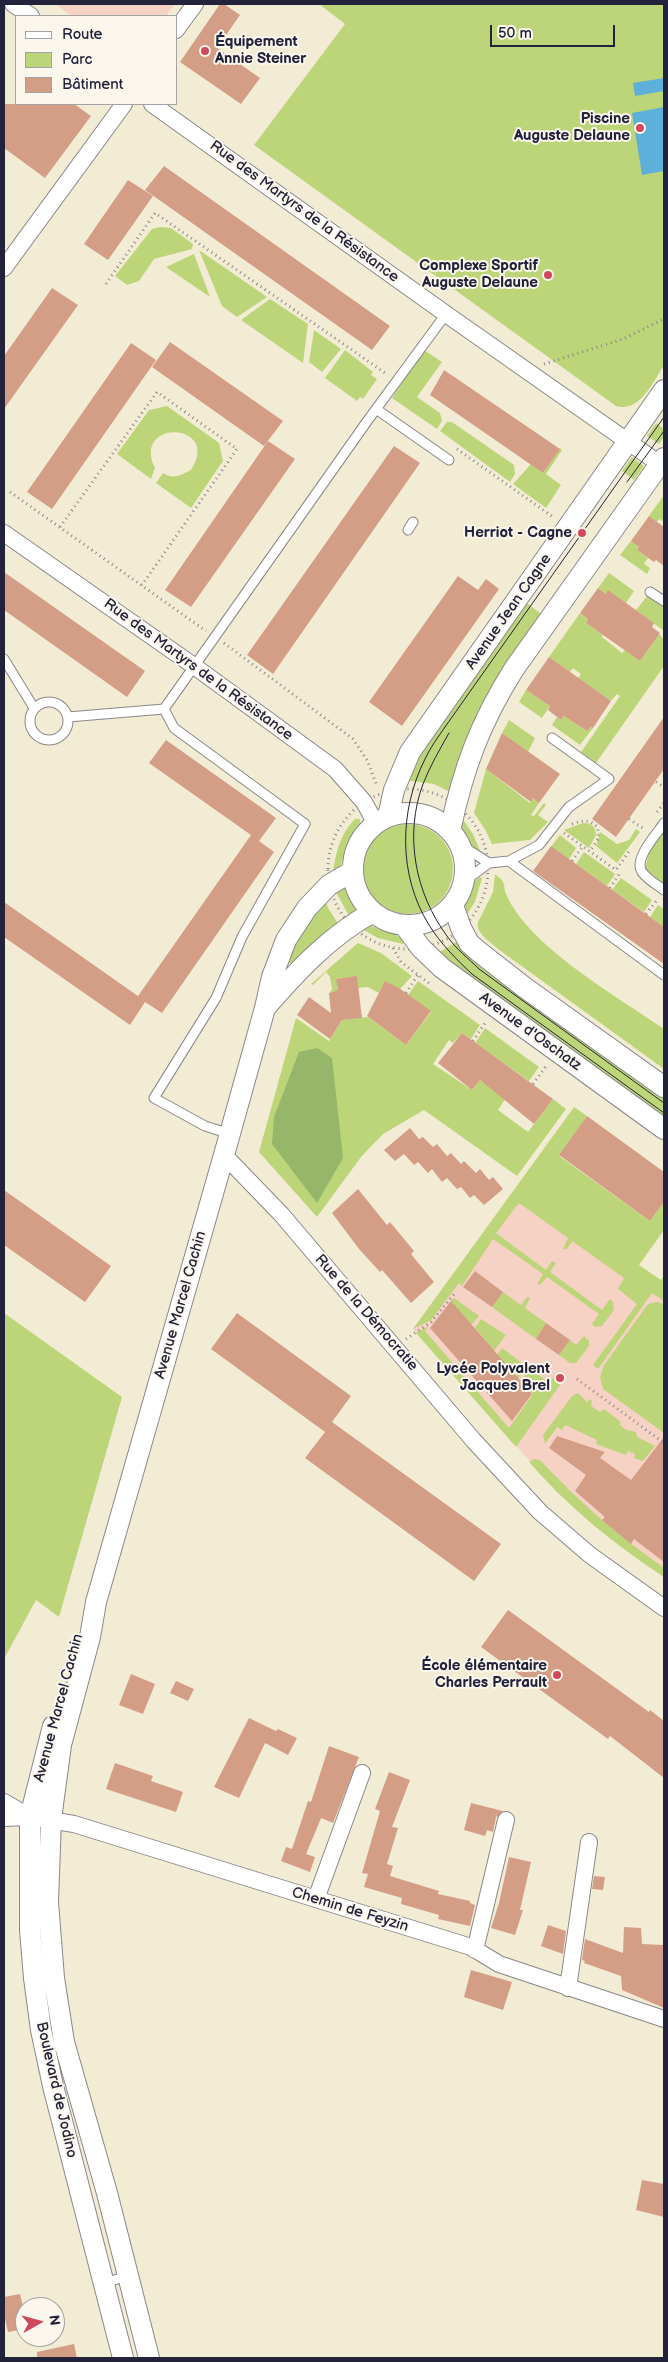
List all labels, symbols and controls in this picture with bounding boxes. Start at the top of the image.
legend [15,15,178,105]
scale bar [493,15,618,47]
text: 50 m [498,24,532,43]
text: Route [62,25,102,44]
place label: Équipement Annie Steiner [215,33,306,68]
marker: Équipement Annie Steiner [199,45,211,57]
text: Parc [62,50,92,69]
text: Bâtiment [62,75,123,94]
place label: Piscine Auguste Delaune [514,110,630,145]
marker: Piscine Auguste Delaune [634,122,646,134]
street label: Rue des Martyrs de la Résistance [206,137,402,287]
place label: Complexe Sportif Auguste Delaune [419,257,538,292]
marker: Complexe Sportif Auguste Delaune [542,269,554,281]
place label: Herriot - Cagne [464,524,572,542]
marker: Herriot - Cagne [576,527,588,539]
street label: Avenue Jean Cagne [462,551,556,673]
street label: Rue des Martyrs de la Résistance [100,595,296,745]
street label: Avenue d'Oschatz [475,989,585,1075]
street label: Avenue Marcel Cachin [151,1229,211,1381]
street label: Rue de la Démocratie [310,1251,422,1375]
place label: Lycée Polyvalent Jacques Brel [436,1360,550,1395]
marker: Lycée Polyvalent Jacques Brel [554,1372,566,1384]
street label: Avenue Marcel Cachin [31,1632,87,1784]
place label: École élémentaire Charles Perrault [421,1657,547,1692]
marker: École élémentaire Charles Perrault [551,1669,563,1681]
street label: Chemin de Feyzin [290,1884,410,1936]
street label: Boulevard de Jodino [32,2020,80,2160]
north arrow [15,2297,65,2347]
text: N [45,2314,63,2326]

